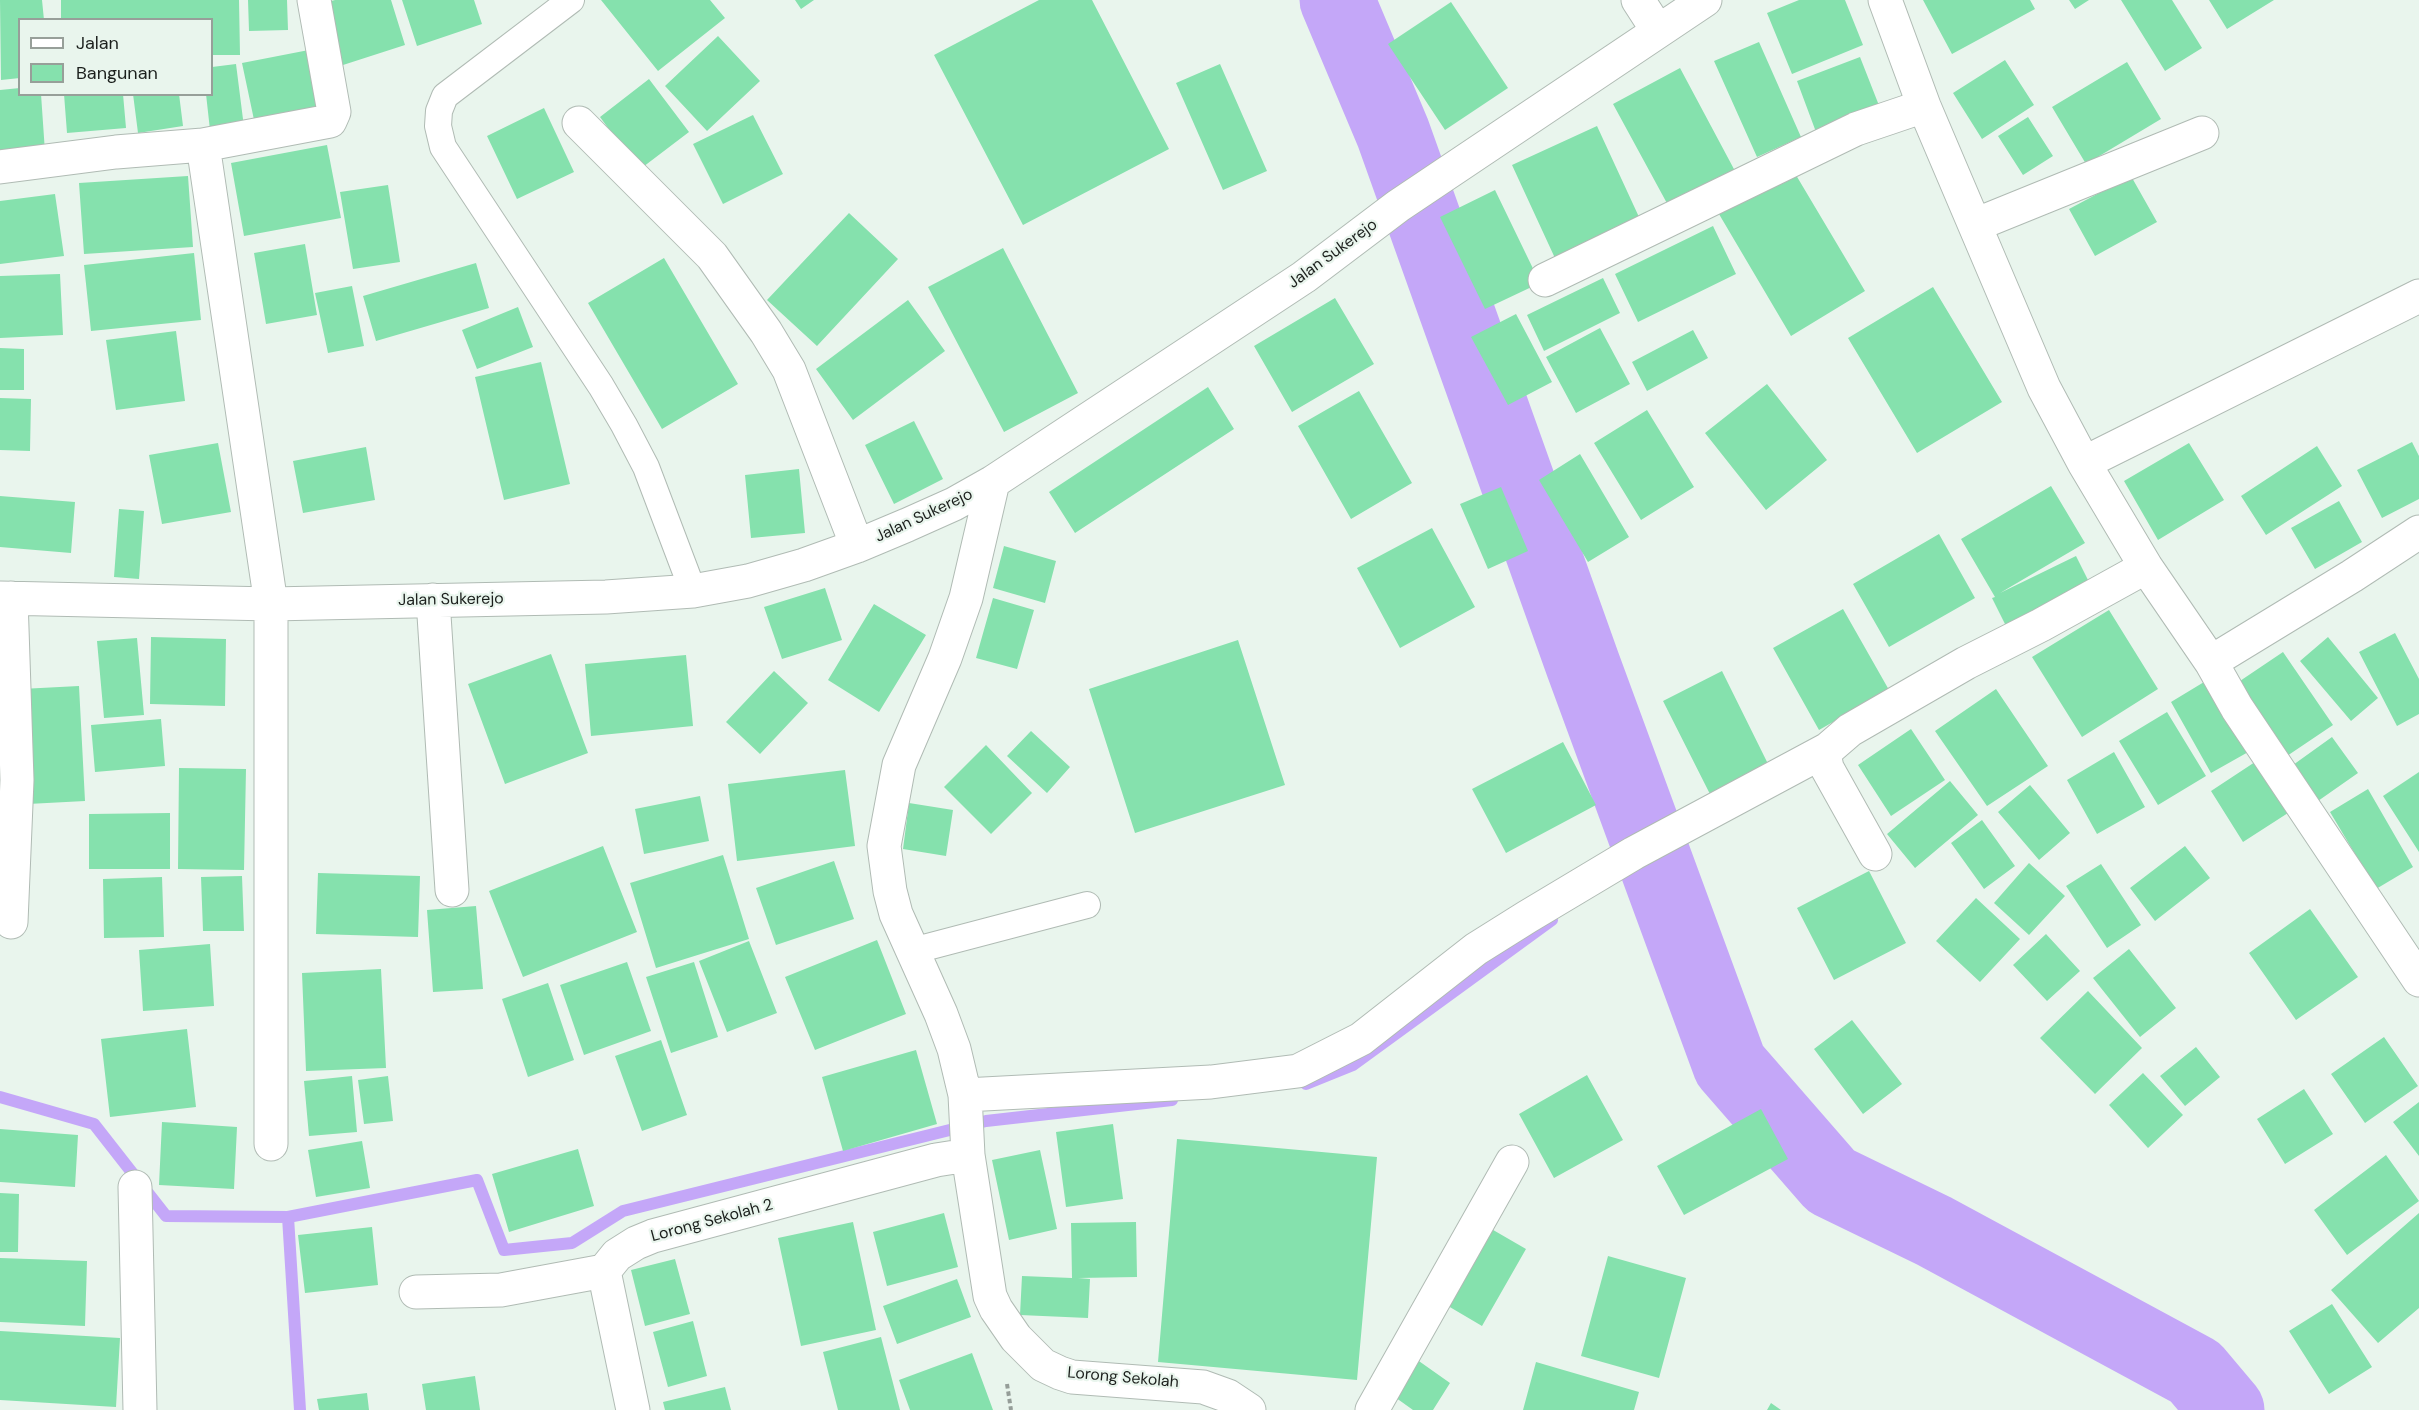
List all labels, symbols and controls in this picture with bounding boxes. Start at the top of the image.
legend [18,18,213,96]
text: Jalan [76,31,119,55]
text: Bangunan [76,61,158,85]
street label: Jalan Sukerejo [1285,215,1381,293]
street label: Jalan Sukerejo [872,485,976,547]
street label: Jalan Sukerejo [398,589,504,611]
street label: Lorong Sekolah 2 [649,1196,775,1246]
street label: Lorong Sekolah [1066,1364,1180,1392]

